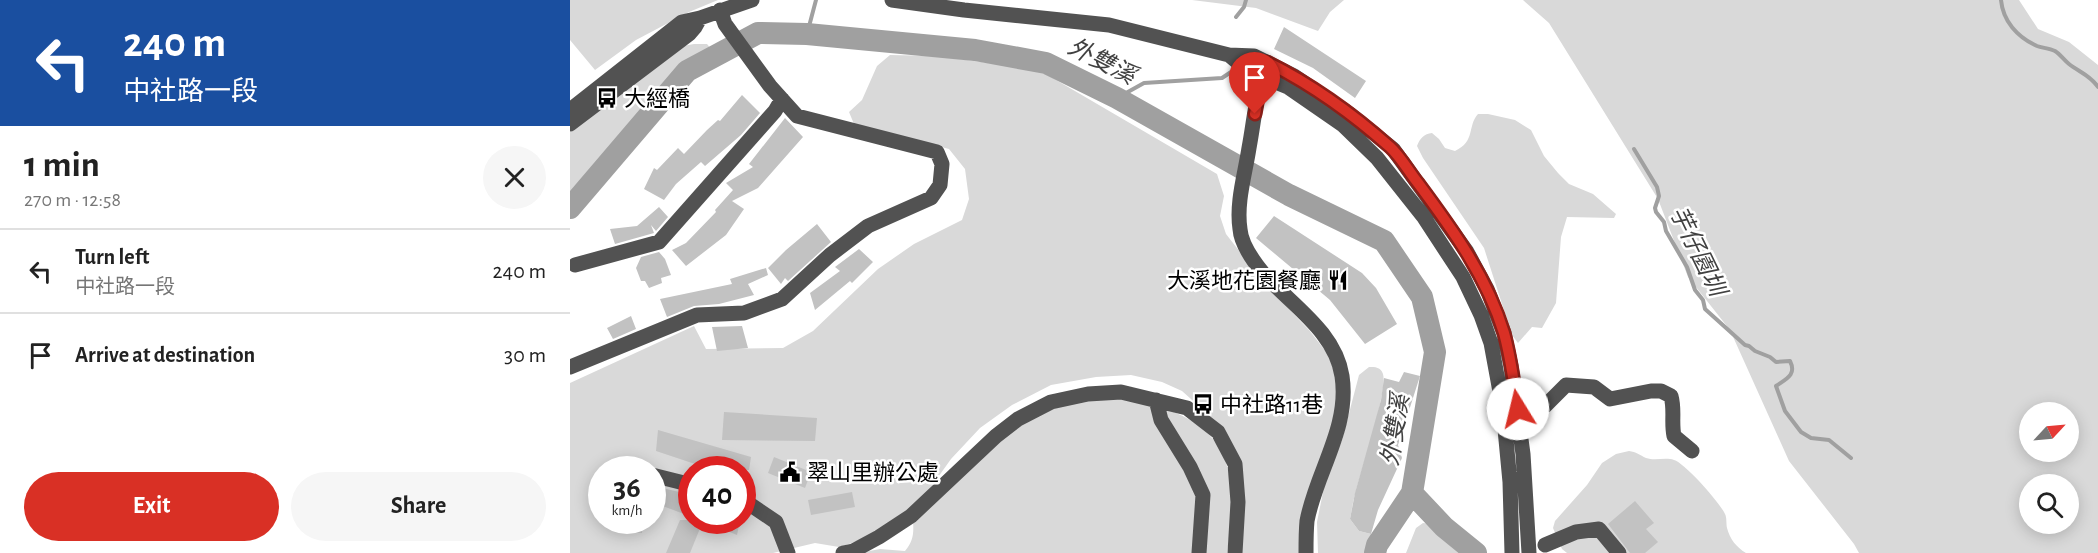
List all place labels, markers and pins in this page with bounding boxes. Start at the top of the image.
pin [1229,52,1280,114]
bus stop icon: 大經橋 [595,86,619,110]
place label: 大經橋 [624,87,690,110]
restaurant icon: 大溪地花園餐廳 [1326,268,1350,292]
place label: 大溪地花園餐廳 [1167,269,1321,292]
bus stop icon: 中社路11巷 [1191,392,1215,416]
place label: 中社路11巷 [1220,393,1323,416]
public building icon: 翠山里辦公處 [778,460,802,484]
place label: 翠山里辦公處 [807,461,939,484]

